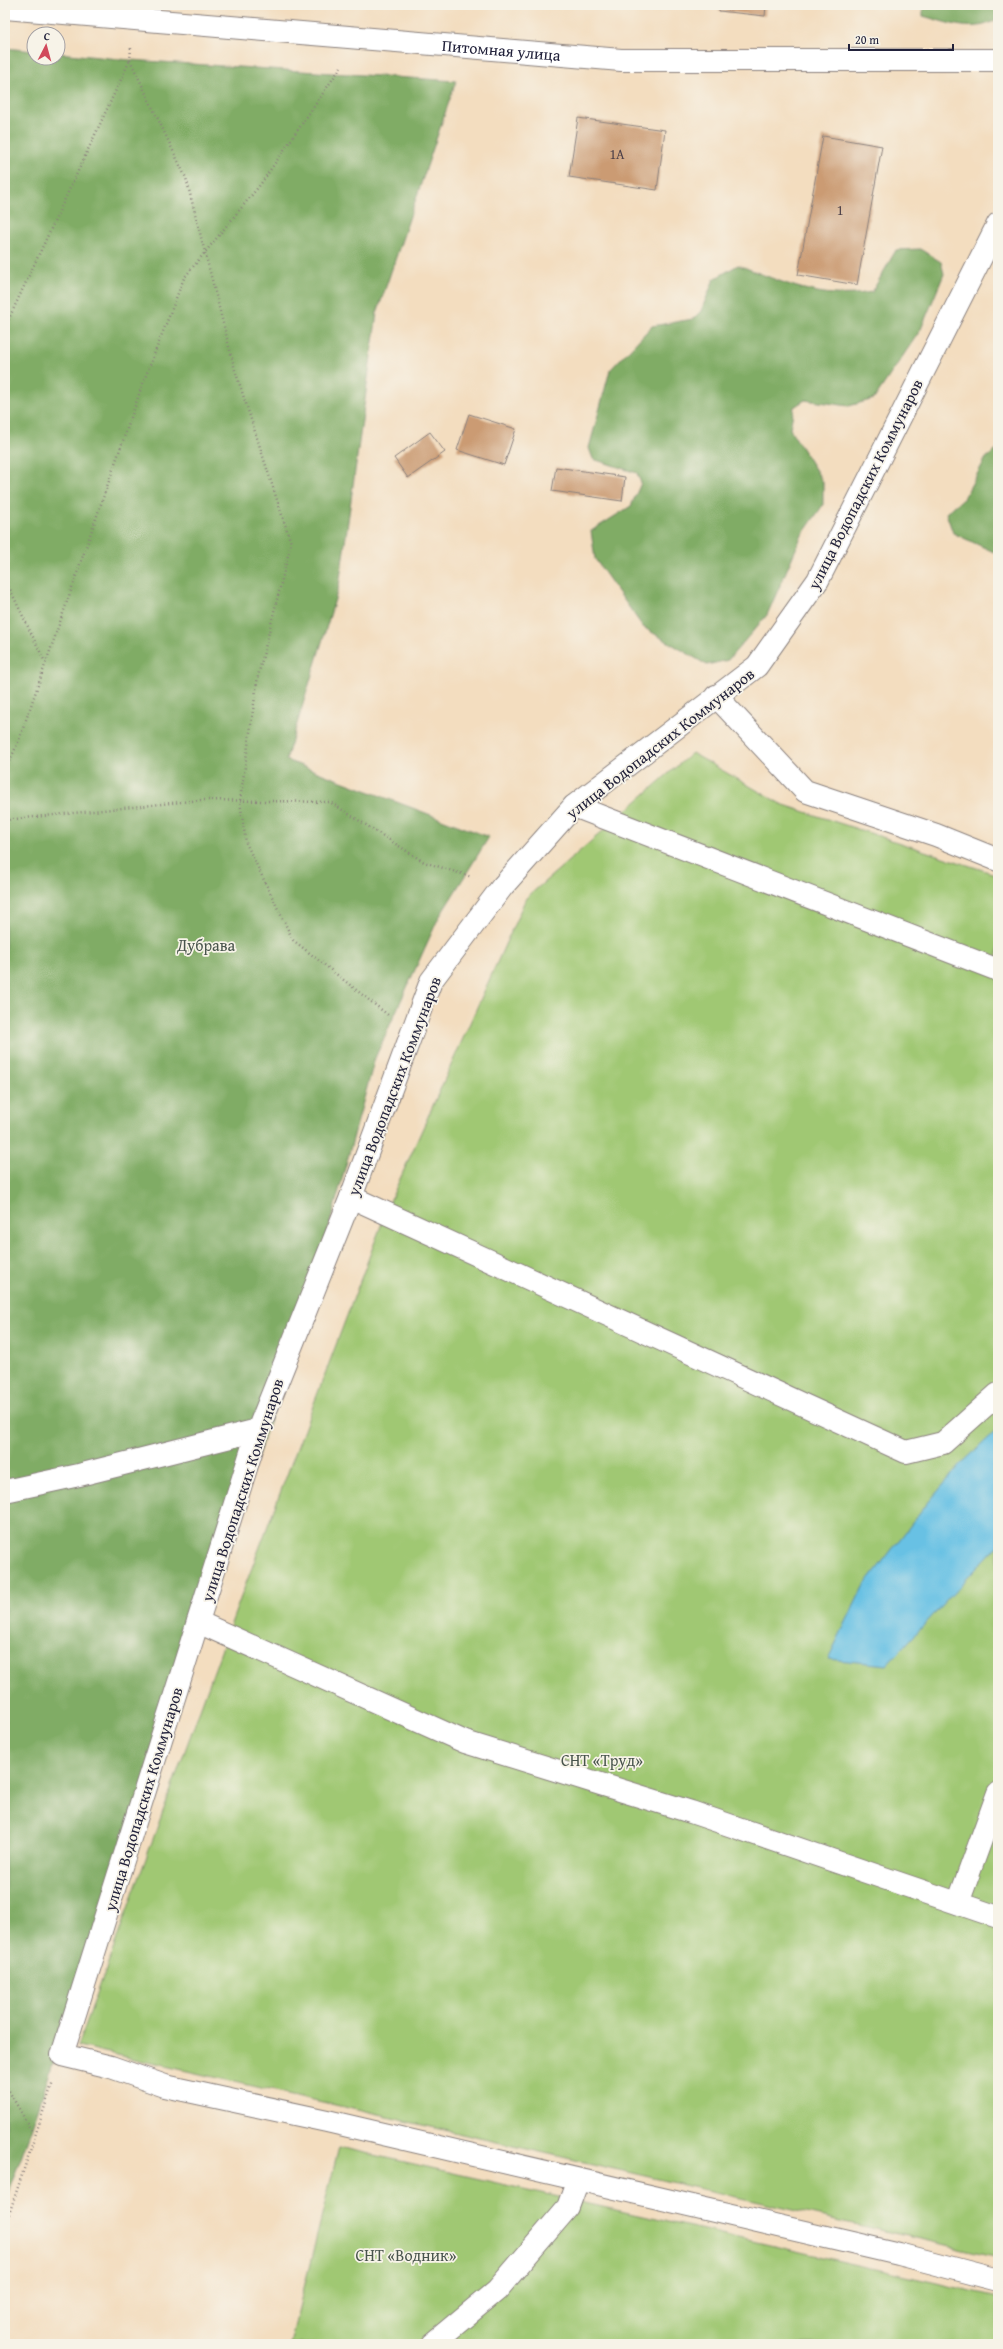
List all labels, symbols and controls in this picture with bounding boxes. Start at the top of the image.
north arrow [26,26,66,66]
scale bar [849,26,953,52]
text: С [43,28,51,44]
text: 20 m [855,31,879,48]
street label: Питомная улица [441,33,562,67]
house number: 1А [609,144,625,164]
house number: 1 [837,200,843,220]
street label: улица Водопадских Коммунаров [801,374,929,594]
street label: улица Водопадских Коммунаров [560,662,759,825]
park label: Дубрава [176,933,236,957]
street label: улица Водопадских Коммунаров [341,973,447,1200]
street label: улица Водопадских Коммунаров [194,1375,290,1606]
street label: улица Водопадских Коммунаров [97,1684,189,1915]
park label: СНТ «Труд» [561,1748,643,1772]
park label: СНТ «Водник» [356,2243,456,2267]

